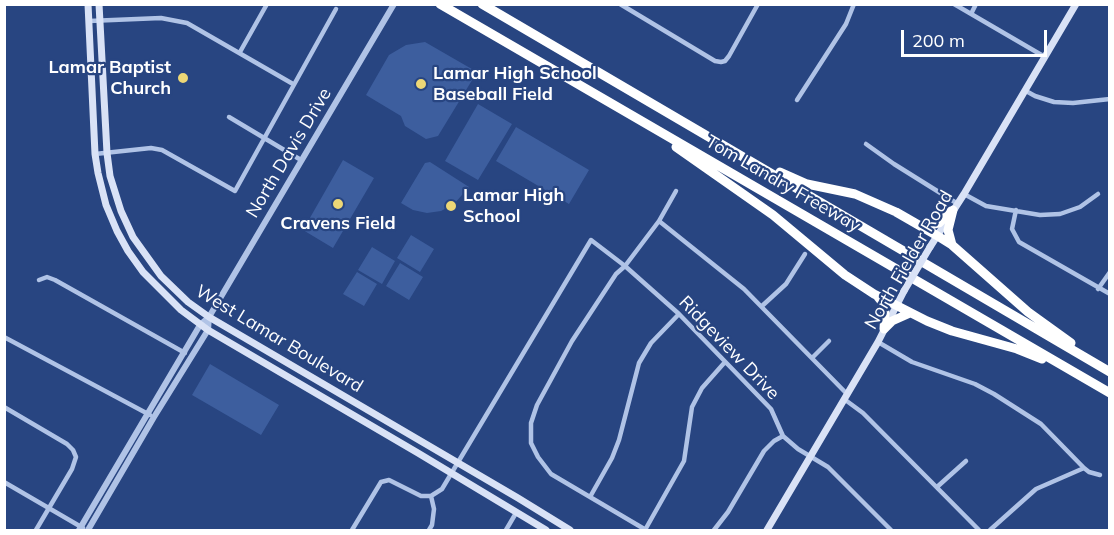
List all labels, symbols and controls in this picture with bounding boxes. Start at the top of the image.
scale bar [904,18,1050,56]
text: 200 m [912,29,965,52]
place label: Lamar Baptist Church [48,57,171,100]
place label: Lamar High School Baseball Field [433,63,597,106]
marker: Lamar Baptist Church [176,71,190,85]
marker: Lamar High School Baseball Field [414,77,428,91]
street label: North Davis Drive [242,84,336,222]
street label: Tom Landry Freeway [702,131,864,237]
place label: Lamar High School [463,185,564,228]
street label: North Fielder Road [860,187,958,333]
marker: Cravens Field [331,197,345,211]
marker: Lamar High School [444,199,458,213]
place label: Cravens Field [280,213,396,235]
street label: West Lamar Boulevard [191,280,367,398]
street label: Ridgeview Drive [674,292,784,404]

